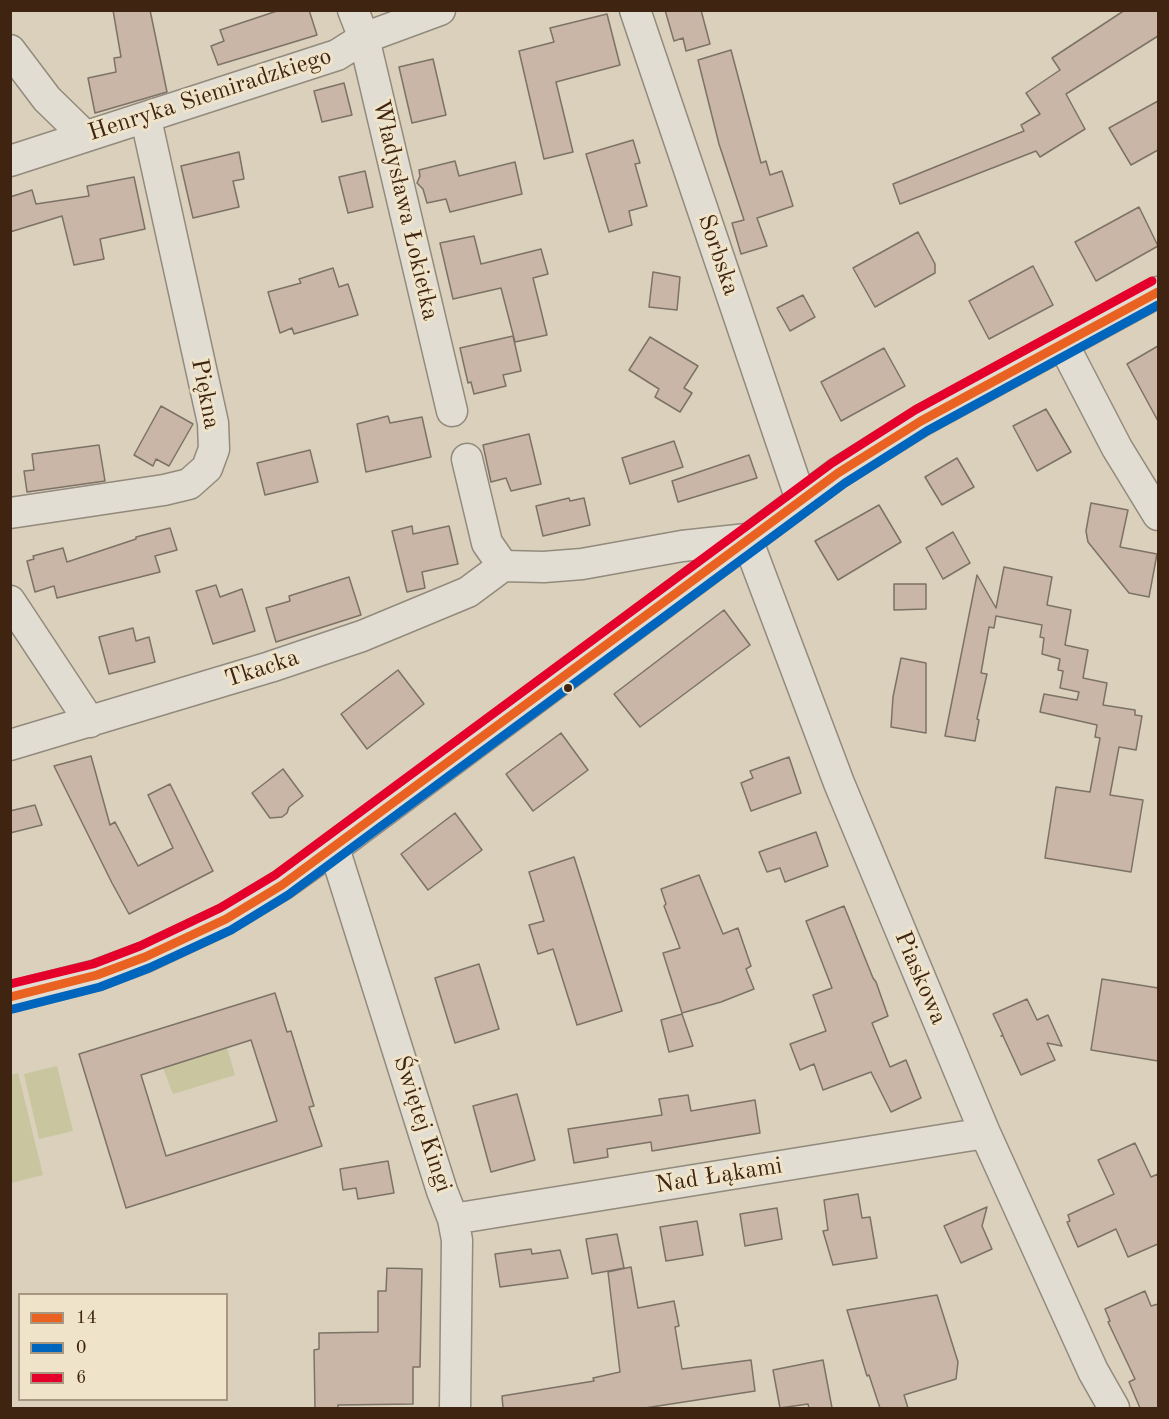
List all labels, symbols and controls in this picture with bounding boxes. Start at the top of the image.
street label: Henryka Siemiradzkiego [85,42,335,148]
street label: Władysława Łokietka [366,97,444,323]
street label: Sorbska [691,211,745,299]
street label: Piękna [184,356,226,432]
street label: Tkacka [221,644,303,694]
unlabelled marker [562,682,574,694]
street label: Piaskowa [887,927,953,1029]
street label: Świętej Kingi [386,1052,458,1196]
street label: Nad Łąkami [654,1152,784,1200]
legend [18,1293,228,1401]
text: 14 [76,1309,97,1327]
text: 0 [76,1339,86,1357]
text: 6 [76,1369,86,1387]

